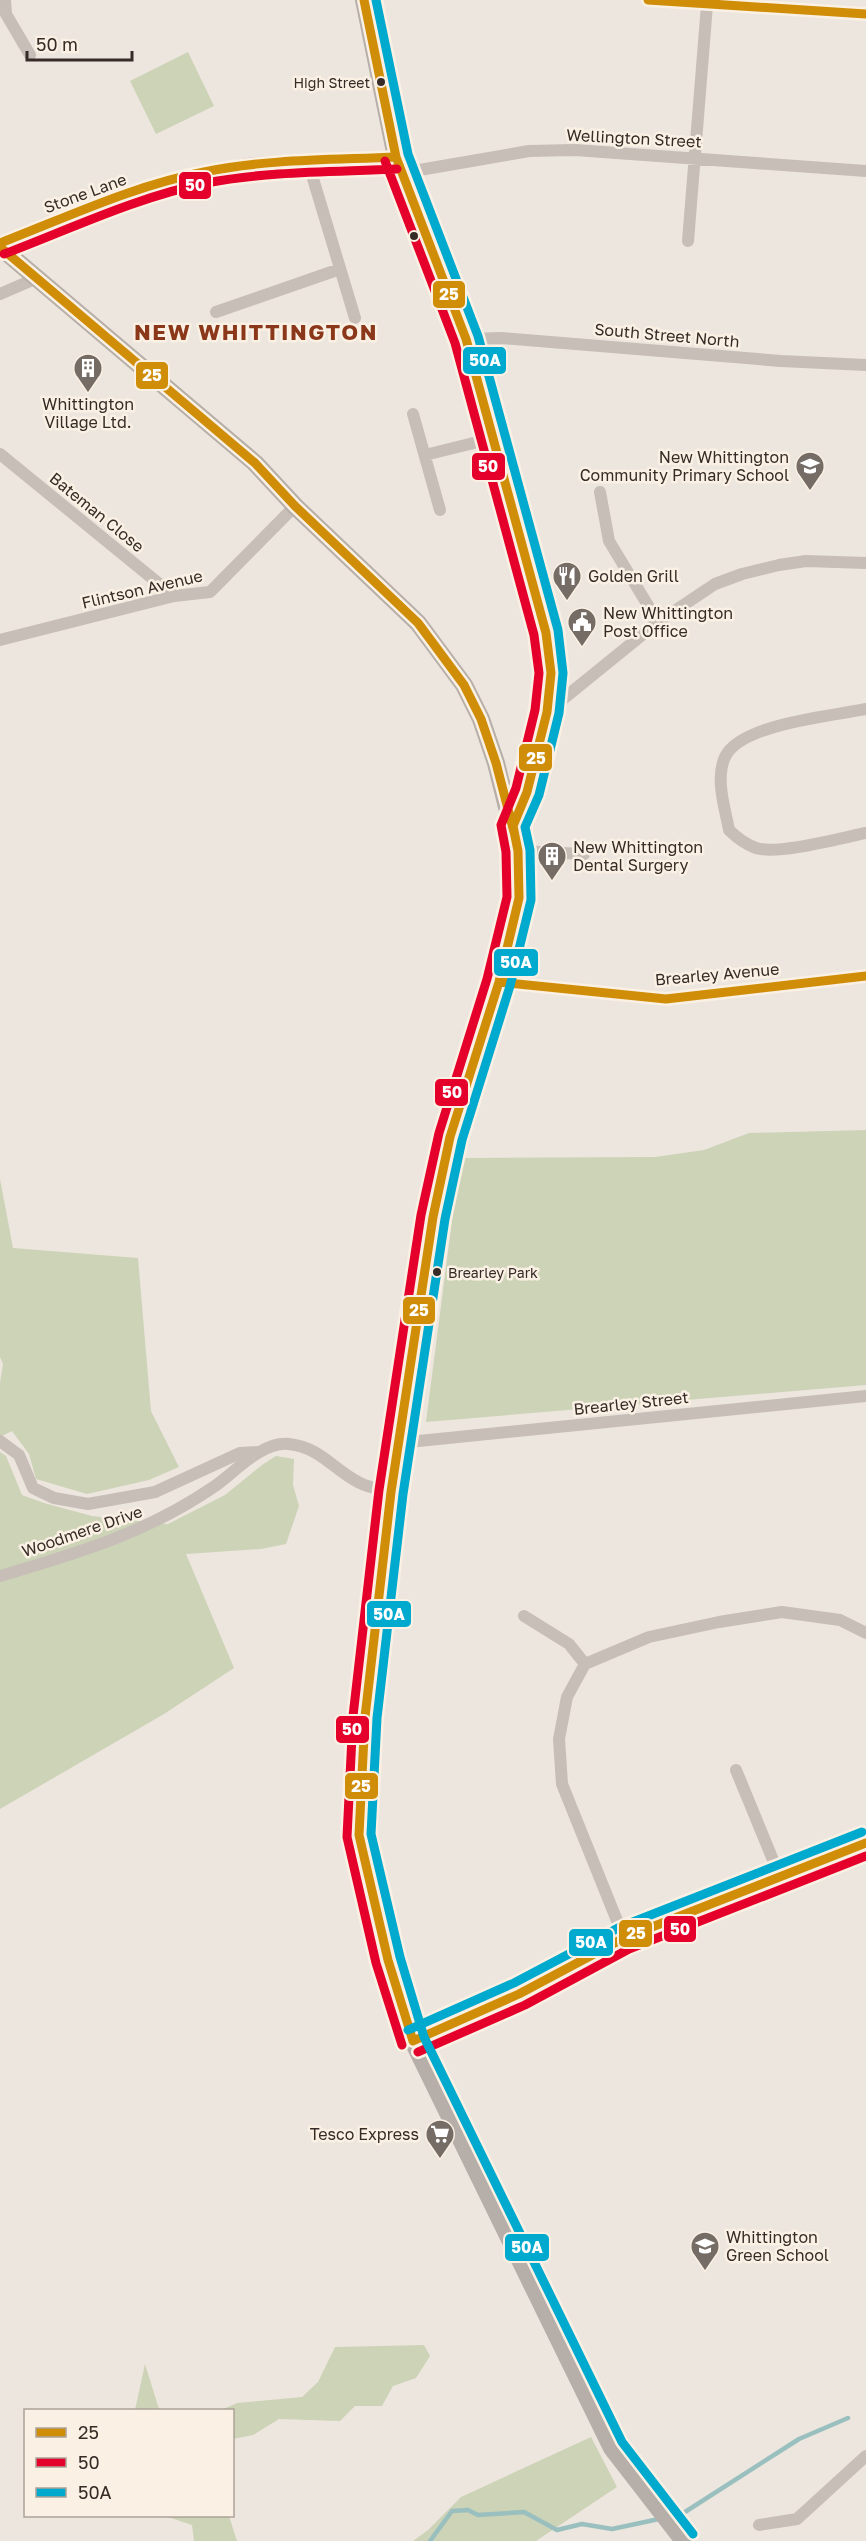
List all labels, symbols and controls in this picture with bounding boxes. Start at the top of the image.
scale bar [27,24,132,62]
text: 50 m [36,33,78,55]
place label: High Street [293,74,370,91]
marker: High Street [375,76,387,88]
street label: Wellington Street [566,124,702,152]
street label: Stone Lane [41,169,129,217]
line badge: 50 [178,171,212,200]
text: 50 [185,175,205,195]
unlabelled marker [408,230,420,242]
line badge: 25 [432,280,466,309]
text: 25 [439,284,459,304]
district label: NEW WHITTINGTON [134,318,378,345]
street label: South Street North [594,319,740,351]
line badge: 50A [462,346,507,375]
text: 50A [469,350,501,370]
building icon: Whittington Village Ltd. [72,352,104,394]
line badge: 25 [135,361,169,390]
text: 25 [142,365,162,385]
place label: Whittington Village Ltd. [42,394,134,432]
place label: New Whittington Community Primary School [580,447,789,485]
school or university icon: New Whittington Community Primary School [794,450,826,492]
line badge: 50 [471,452,506,481]
text: 50 [478,456,498,476]
street label: Bateman Close [46,468,148,556]
restaurant icon: Golden Grill [551,560,583,602]
street label: Flintson Avenue [80,565,204,613]
place label: Golden Grill [588,566,679,586]
place label: New Whittington Post Office [603,603,733,641]
public building icon: New Whittington Post Office [566,606,598,648]
line badge: 25 [518,743,553,772]
text: 25 [526,748,546,768]
place label: New Whittington Dental Surgery [573,837,703,875]
building icon: New Whittington Dental Surgery [536,840,568,882]
line badge: 50A [493,948,539,977]
text: 50A [500,952,532,972]
street label: Brearley Avenue [654,959,780,989]
line badge: 50 [434,1078,469,1107]
text: 50 [442,1082,462,1102]
place label: Brearley Park [448,1264,538,1281]
marker: Brearley Park [431,1266,443,1278]
line badge: 25 [402,1296,436,1325]
text: 25 [409,1300,429,1320]
street label: Brearley Street [572,1387,690,1419]
street label: Woodmere Drive [19,1501,145,1561]
line badge: 50A [366,1600,412,1628]
text: 50A [373,1604,405,1624]
line badge: 50 [335,1715,370,1744]
text: 50 [342,1719,362,1739]
line badge: 25 [344,1772,379,1800]
text: 25 [351,1776,371,1796]
line badge: 50 [663,1915,697,1943]
line badge: 25 [618,1919,653,1948]
text: 50 [670,1919,690,1939]
text: 25 [626,1923,646,1943]
line badge: 50A [568,1928,614,1957]
text: 50A [575,1932,607,1952]
supermarket icon: Tesco Express [424,2118,456,2160]
place label: Tesco Express [310,2124,419,2144]
place label: Whittington Green School [726,2227,829,2265]
school or university icon: Whittington Green School [689,2230,721,2272]
line badge: 50A [504,2233,550,2262]
text: 50A [511,2237,543,2257]
legend [24,2409,234,2517]
text: 25 [78,2421,99,2443]
text: 50 [78,2451,100,2473]
text: 50A [78,2481,112,2503]

